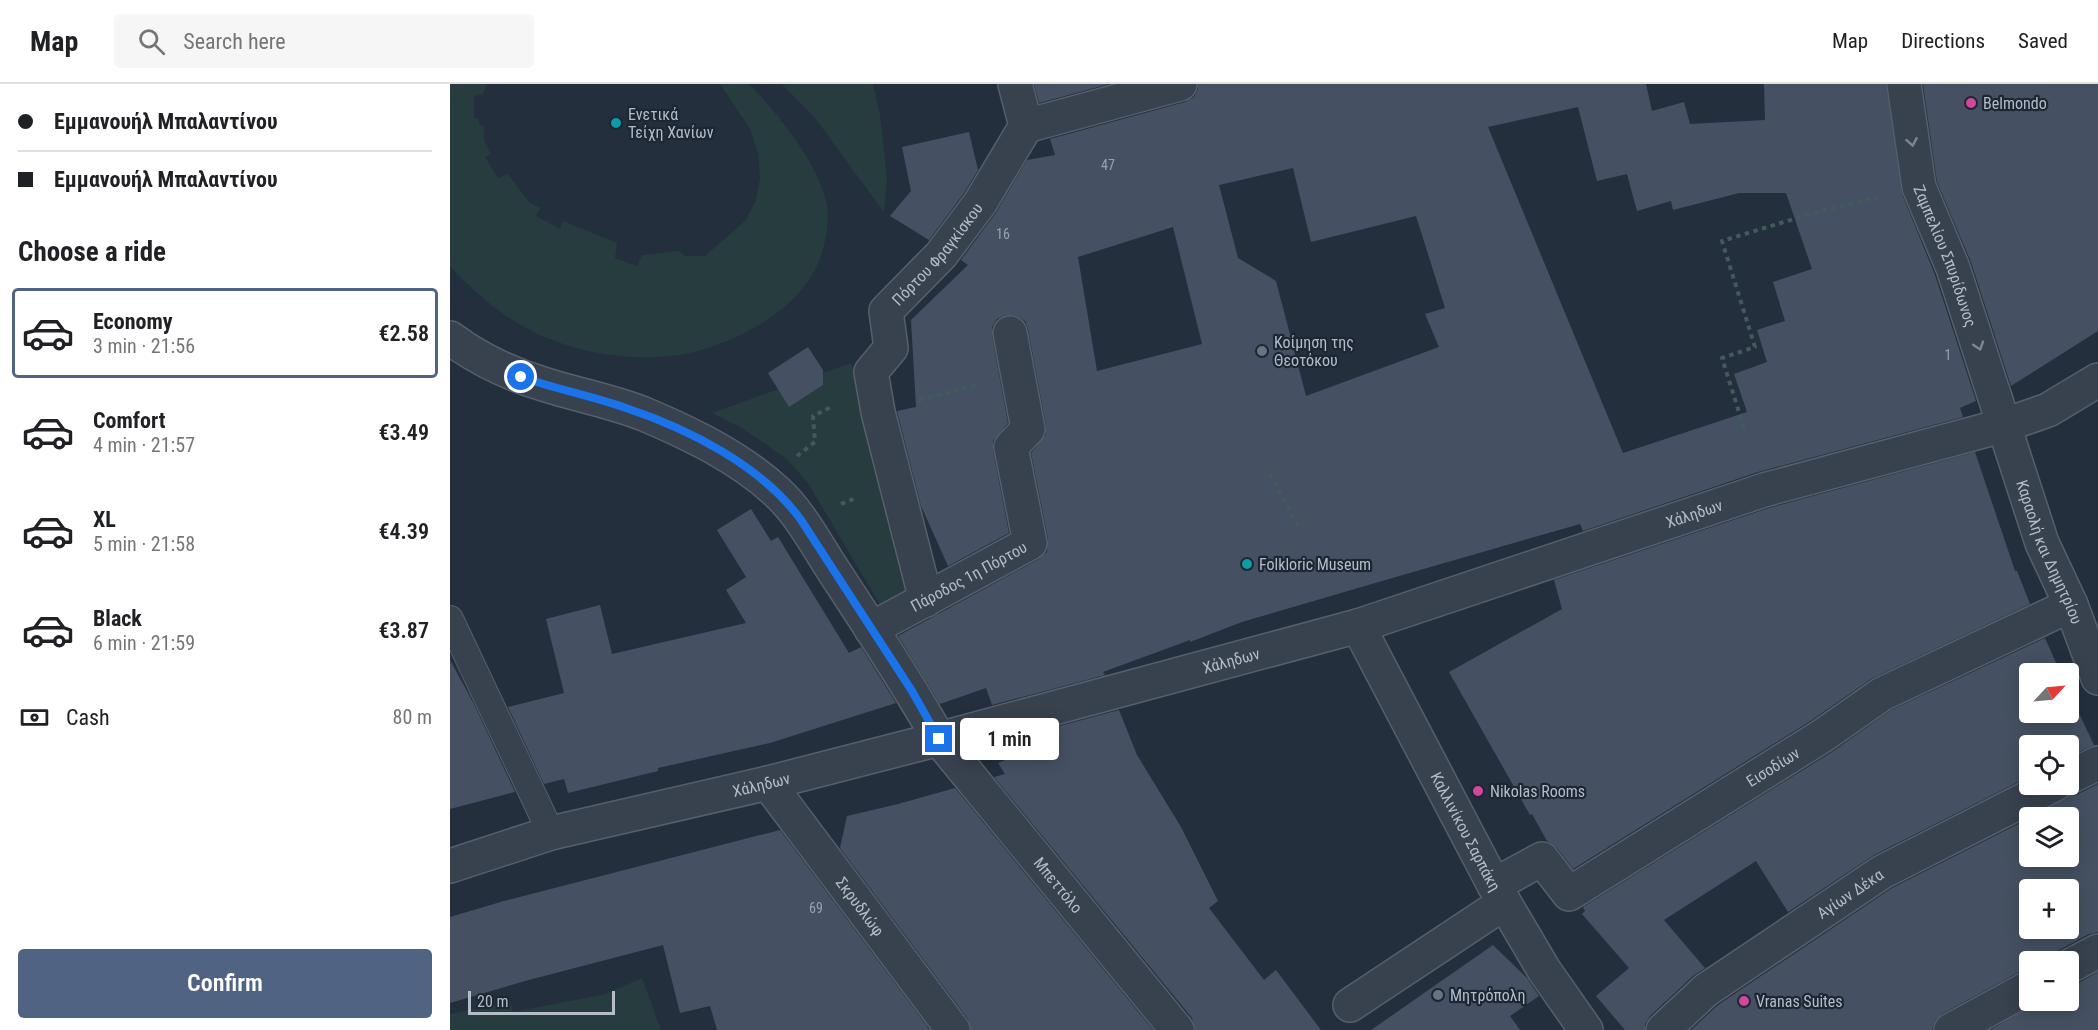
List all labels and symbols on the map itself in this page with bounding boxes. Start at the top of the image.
place label: Belmondo [1983,94,2047,113]
marker: Belmondo [1964,96,1978,110]
place label: Ενετικά Τείχη Χανίων [628,105,714,142]
marker: Ενετικά Τείχη Χανίων [609,116,623,130]
one-way arrow [1905,137,1917,147]
house number: 47 [1101,157,1115,173]
street label: Ζαμπελίου Σπυρίδωνος [1909,182,1980,329]
street label: Πόρτου Φραγκίσκου [888,199,987,309]
house number: 16 [996,226,1010,242]
place label: Κοίμηση της Θεοτόκου [1274,333,1354,370]
one-way arrow [1972,340,1984,351]
marker: Κοίμηση της Θεοτόκου [1255,344,1269,358]
house number: 1 [1945,347,1951,363]
route start [507,363,534,390]
street label: Καραολή και Δημητρίου [2012,478,2086,627]
street label: Χάληδων [1664,496,1725,532]
street label: Πάροδος 1η Πόρτου [907,537,1030,616]
place label: Folkloric Museum [1259,555,1371,574]
marker: Folkloric Museum [1240,557,1254,571]
street label: Χάληδων [1201,644,1262,677]
north arrow [2019,663,2079,723]
callout: 1 min [960,718,1059,760]
route end [925,725,952,752]
street label: Εισοδίων [1743,743,1803,791]
street label: Χάληδων [731,769,792,801]
street label: Καλλινίκου Σαρπάκη [1426,769,1504,895]
place label: Nikolas Rooms [1490,782,1585,801]
marker: Nikolas Rooms [1471,784,1485,798]
street label: Μπεττόλο [1030,854,1086,917]
street label: Αγίων Δέκα [1813,865,1887,923]
street label: Σκρυδλώφ [832,873,888,940]
house number: 69 [809,900,823,916]
place label: Μητρόπολη [1450,986,1526,1005]
scale bar [468,988,615,1016]
marker: Μητρόπολη [1431,988,1445,1002]
place label: Vranas Suites [1756,992,1843,1011]
marker: Vranas Suites [1737,994,1751,1008]

